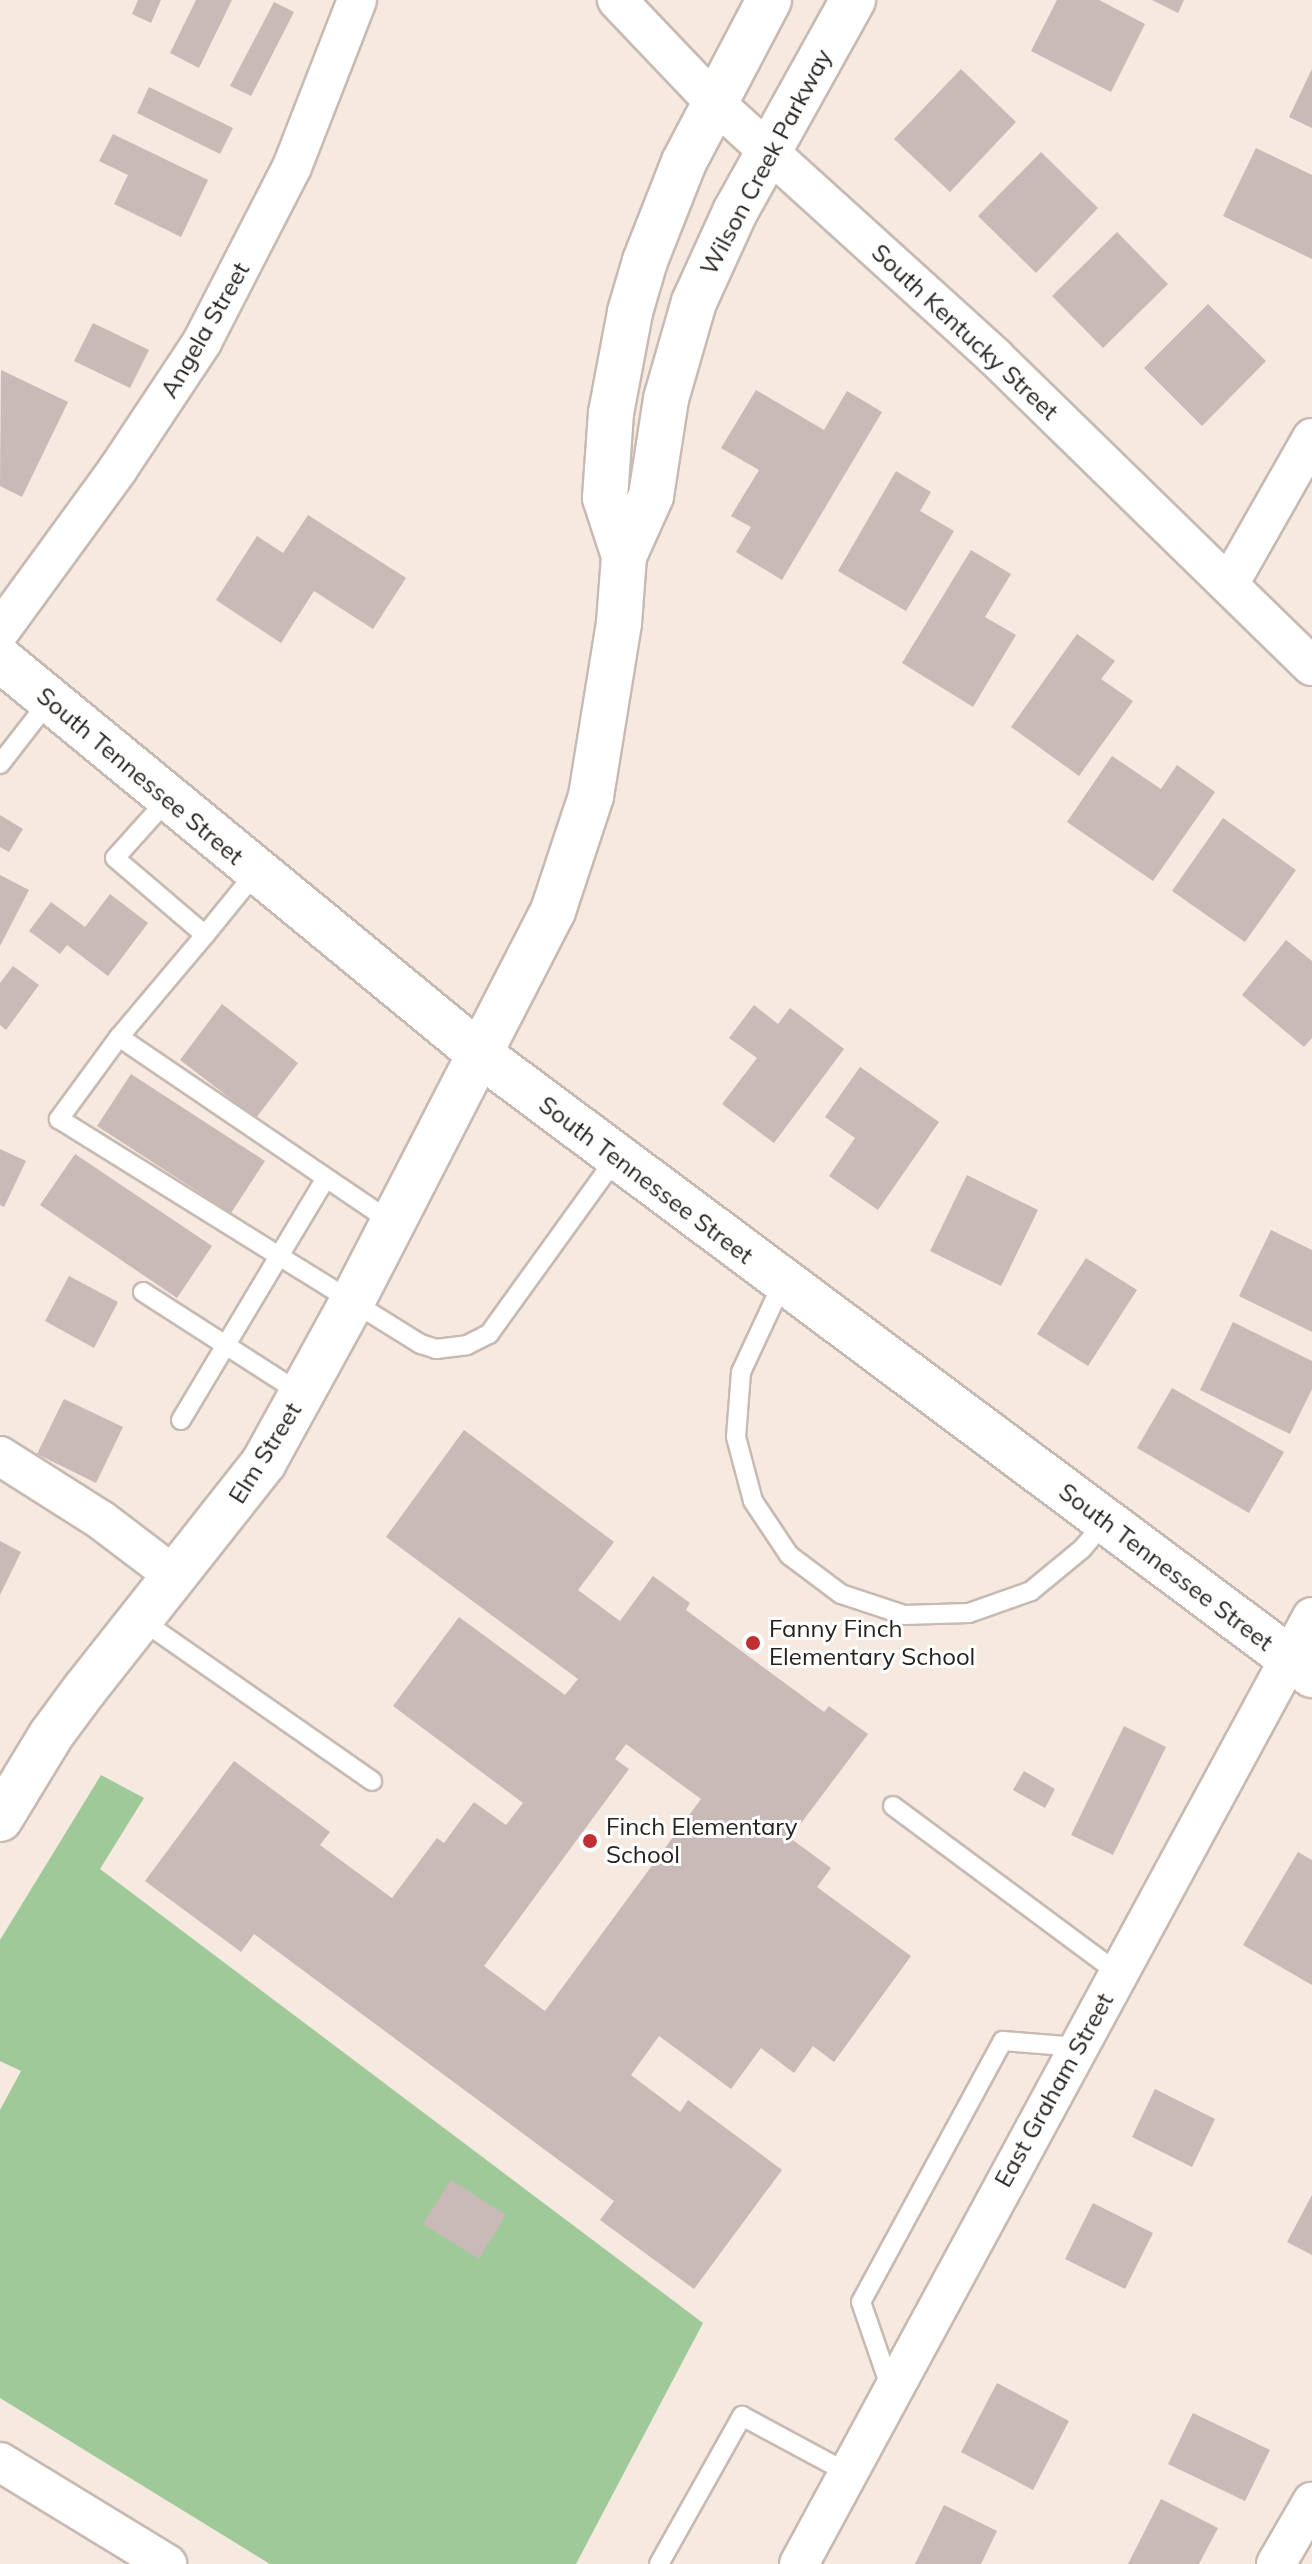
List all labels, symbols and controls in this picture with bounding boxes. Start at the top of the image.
street label: Wilson Creek Parkway [694,44,838,280]
street label: South Kentucky Street [866,238,1064,426]
street label: Angela Street [155,257,255,403]
street label: South Tennessee Street [31,681,249,871]
street label: South Tennessee Street [533,1090,759,1270]
street label: Elm Street [223,1397,307,1509]
street label: South Tennessee Street [1053,1477,1279,1657]
place label: Fanny Finch Elementary School [769,1615,975,1671]
marker: Fanny Finch Elementary School [744,1634,762,1652]
place label: Finch Elementary School [606,1813,798,1869]
marker: Finch Elementary School [581,1832,599,1850]
street label: East Graham Street [989,1988,1119,2192]

